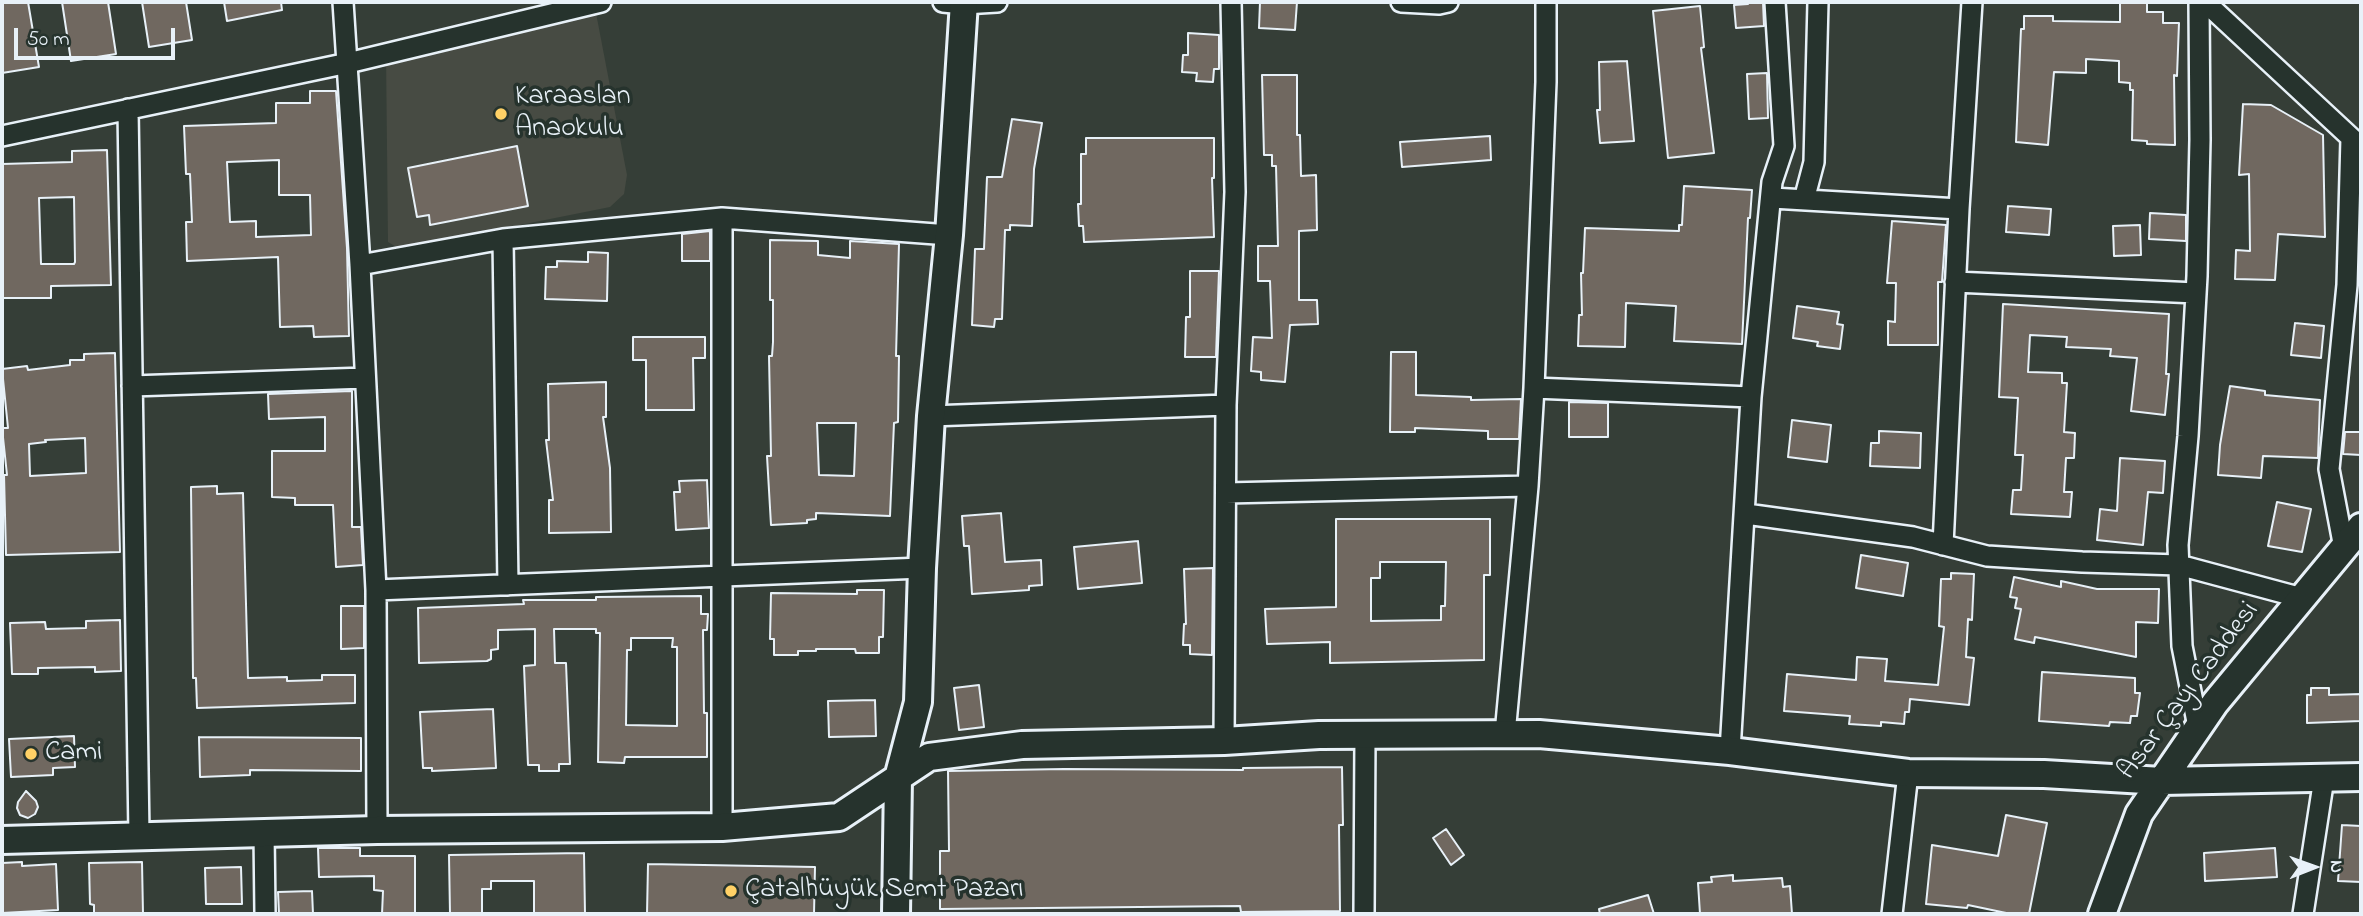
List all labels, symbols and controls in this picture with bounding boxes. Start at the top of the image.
scale bar [18,14,178,58]
text: 50 m [27,25,70,55]
place label: Karaaslan Anaokulu [515,81,630,147]
marker: Karaaslan Anaokulu [493,106,509,122]
street label: Asar Çayı Caddesi [2112,596,2268,788]
place label: Cami [45,737,102,771]
marker: Cami [23,746,39,762]
north arrow [2279,832,2349,902]
text: N [2322,860,2349,873]
place label: Çatalhüyük Semt Pazarı [745,874,1024,908]
marker: Çatalhüyük Semt Pazarı [723,883,739,899]

